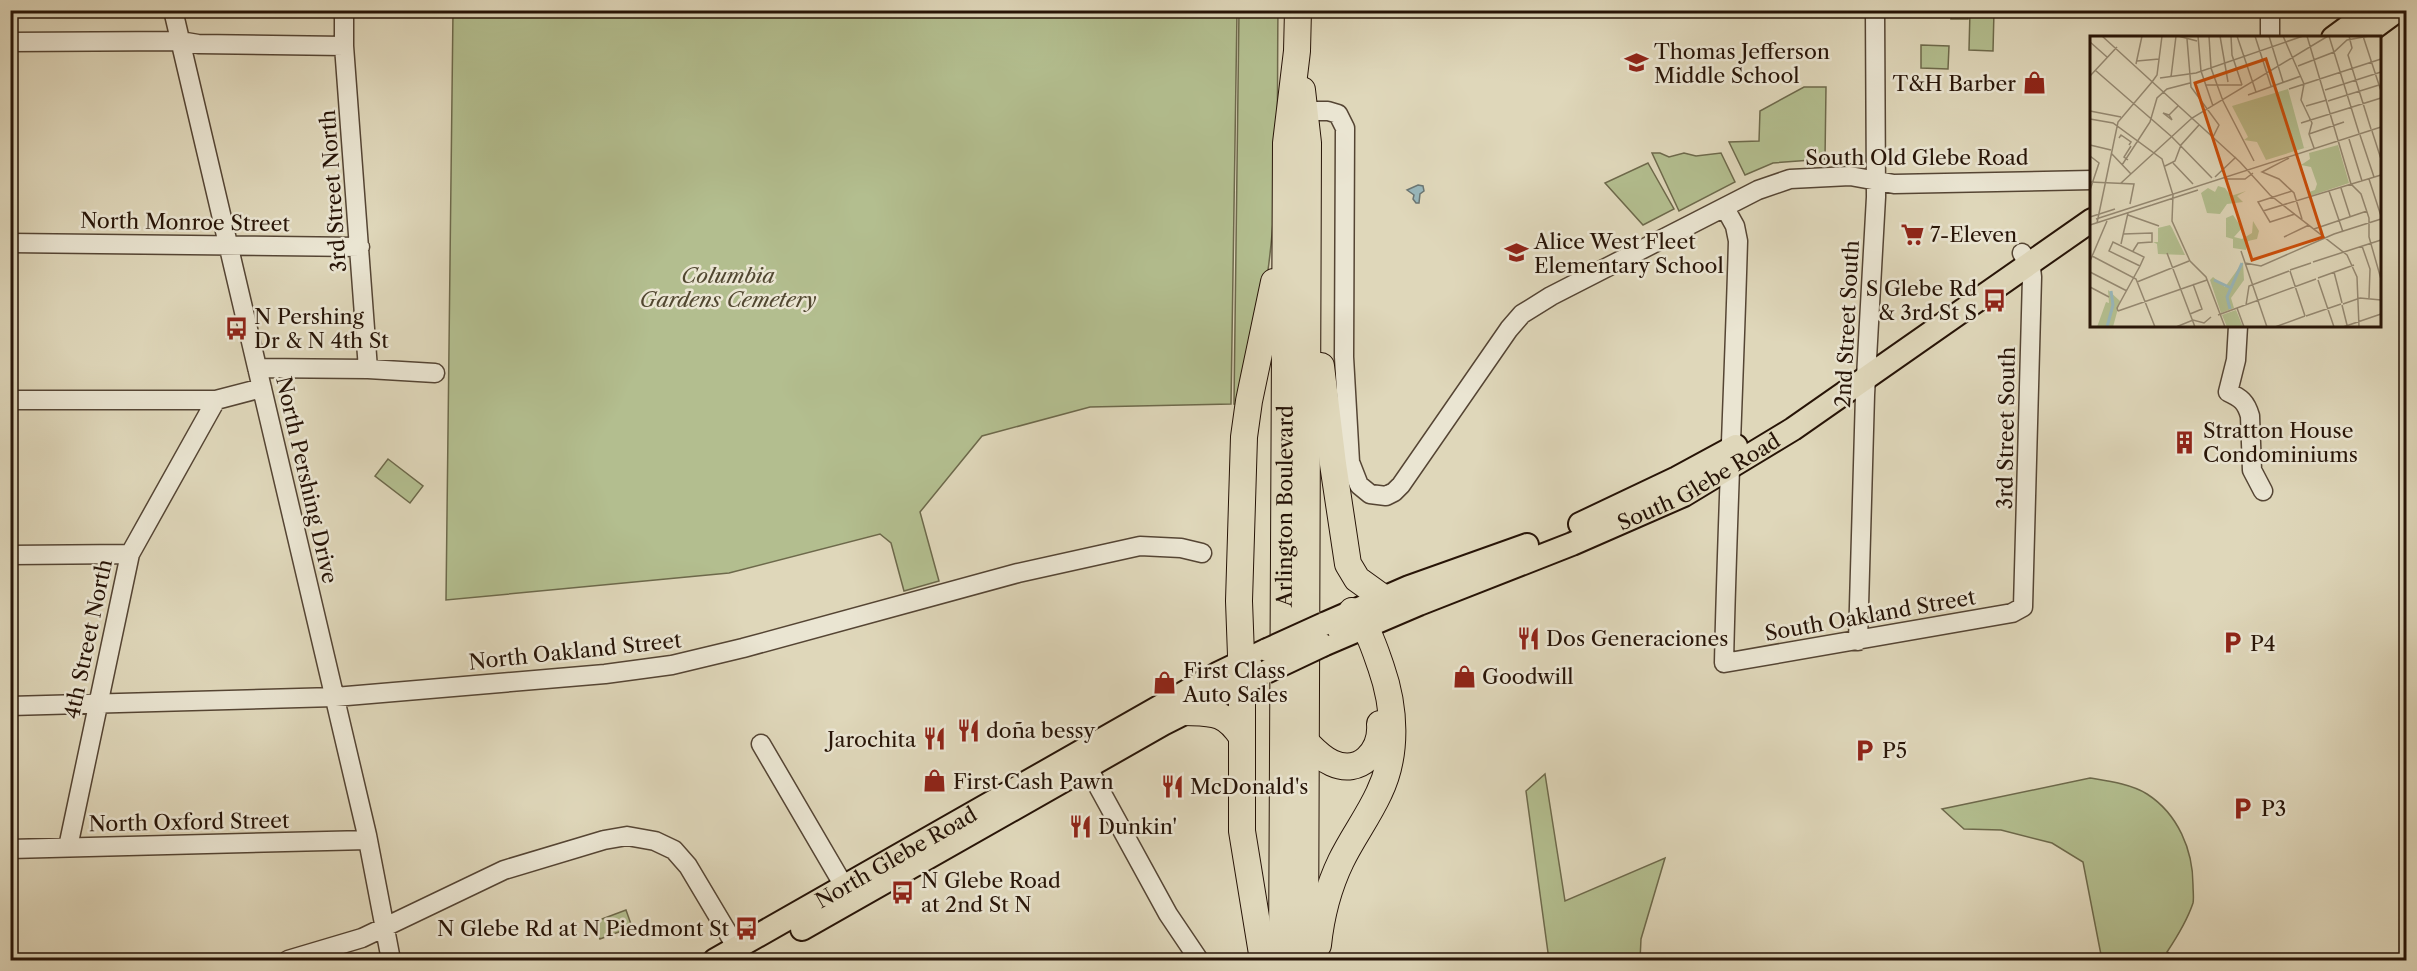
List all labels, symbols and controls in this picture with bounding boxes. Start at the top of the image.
inset map [2090,36,2381,327]
place label: Thomas Jefferson Middle School [1654,39,1830,88]
school or university icon: Thomas Jefferson Middle School [1623,50,1649,76]
shop icon: T&H Barber [2021,70,2047,96]
place label: T&H Barber [1892,71,2016,96]
street label: 3rd Street North [315,109,351,273]
street label: South Old Glebe Road [1805,145,2029,170]
street label: North Monroe Street [80,208,291,236]
supermarket icon: 7-Eleven [1899,221,1925,247]
place label: 7-Eleven [1930,222,2017,247]
place label: Alice West Fleet Elementary School [1533,229,1724,278]
school or university icon: Alice West Fleet Elementary School [1503,240,1529,266]
street label: 2nd Street South [1830,240,1864,408]
park label: Columbia Gardens Cemetery [640,263,817,312]
place label: S Glebe Rd & 3rd St S [1866,276,1977,325]
bus stop icon: S Glebe Rd & 3rd St S [1982,287,2008,313]
place label: N Pershing Dr & N 4th St [254,304,389,353]
bus stop icon: N Pershing Dr & N 4th St [223,315,249,341]
street label: 3rd Street South [1992,346,2020,510]
street label: North Pershing Drive [271,374,343,586]
street label: Arlington Boulevard [1271,405,1297,608]
place label: Stratton House Condominiums [2203,418,2358,467]
street label: South Glebe Road [1613,427,1785,535]
building icon: Stratton House Condominiums [2172,429,2198,455]
street label: 4th Street North [59,557,117,721]
street label: South Oakland Street [1763,584,1978,646]
restaurant icon: Dos Generaciones [1515,625,1541,651]
place label: Dos Generaciones [1546,626,1728,651]
street label: North Oakland Street [467,627,683,675]
parking icon: P4 [2219,630,2245,656]
place label: P4 [2250,631,2276,656]
place label: First Class Auto Sales [1182,658,1288,707]
shop icon: Goodwill [1451,663,1477,689]
place label: Goodwill [1482,664,1573,689]
shop icon: First Class Auto Sales [1152,669,1178,695]
restaurant icon: doña bessy [955,717,981,743]
place label: doña bessy [986,718,1096,743]
restaurant icon: Jarochita [921,726,947,752]
place label: Jarochita [824,727,917,752]
parking icon: P5 [1851,737,1877,763]
place label: P5 [1882,738,1907,763]
shop icon: First Cash Pawn [922,768,948,794]
place label: First Cash Pawn [953,769,1114,794]
restaurant icon: McDonald's [1159,773,1185,799]
place label: McDonald's [1190,774,1308,799]
parking icon: P3 [2230,795,2256,821]
place label: P3 [2261,796,2286,821]
street label: North Glebe Road [811,801,981,913]
street label: North Oxford Street [88,808,290,836]
restaurant icon: Dunkin' [1067,813,1093,839]
place label: Dunkin' [1098,814,1177,839]
place label: N Glebe Road at 2nd St N [921,868,1061,917]
bus stop icon: N Glebe Road at 2nd St N [890,879,916,905]
bus stop icon: N Glebe Rd at N Piedmont St [734,915,760,941]
place label: N Glebe Rd at N Piedmont St [437,916,730,941]

